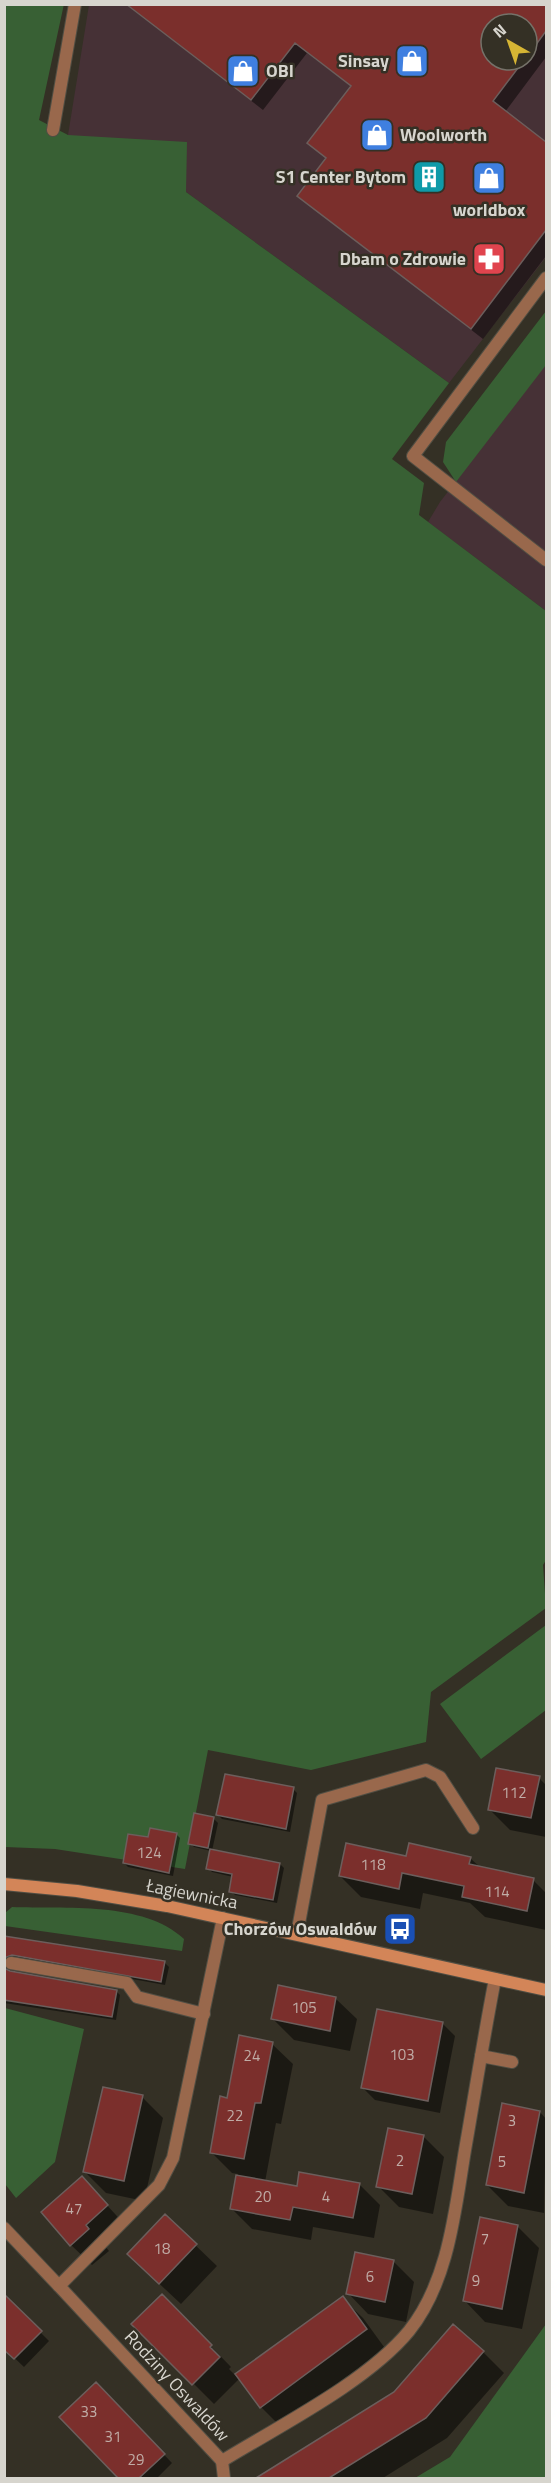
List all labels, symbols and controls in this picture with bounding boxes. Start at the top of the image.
north arrow [479,12,539,72]
text: N [487,18,511,43]
shop icon: Sinsay [394,43,430,79]
place label: Sinsay [338,47,389,74]
shop icon: OBI [225,53,261,89]
place label: OBI [266,57,294,84]
shop icon: Woolworth [359,117,395,153]
place label: Woolworth [400,121,487,148]
building icon: S1 Center Bytom [411,159,447,195]
shop icon: worldbox [471,160,507,196]
place label: S1 Center Bytom [276,163,406,190]
place label: worldbox [453,196,526,223]
pharmacy icon: Dbam o Zdrowie [471,241,507,277]
place label: Dbam o Zdrowie [340,245,466,272]
house number: 112 [501,1781,527,1804]
house number: 124 [136,1841,162,1864]
house number: 118 [360,1853,386,1876]
street label: Łagiewnicka [143,1871,240,1916]
house number: 114 [484,1880,510,1903]
bus stop icon: Chorzów Oswaldów [382,1911,418,1947]
place label: Chorzów Oswaldów [224,1915,377,1942]
house number: 105 [291,1996,317,2019]
house number: 103 [389,2043,415,2066]
house number: 24 [244,2044,260,2067]
house number: 22 [227,2104,243,2127]
house number: 3 [508,2109,516,2132]
house number: 2 [396,2149,404,2172]
house number: 5 [498,2150,506,2173]
house number: 20 [255,2185,271,2208]
house number: 4 [322,2185,330,2208]
house number: 47 [66,2197,82,2220]
house number: 7 [481,2227,489,2250]
house number: 18 [154,2237,170,2260]
house number: 6 [366,2265,374,2288]
house number: 9 [472,2269,480,2292]
street label: Rodziny Oswaldów [118,2324,237,2448]
house number: 33 [81,2400,97,2423]
house number: 31 [105,2425,121,2448]
house number: 29 [128,2448,144,2471]

